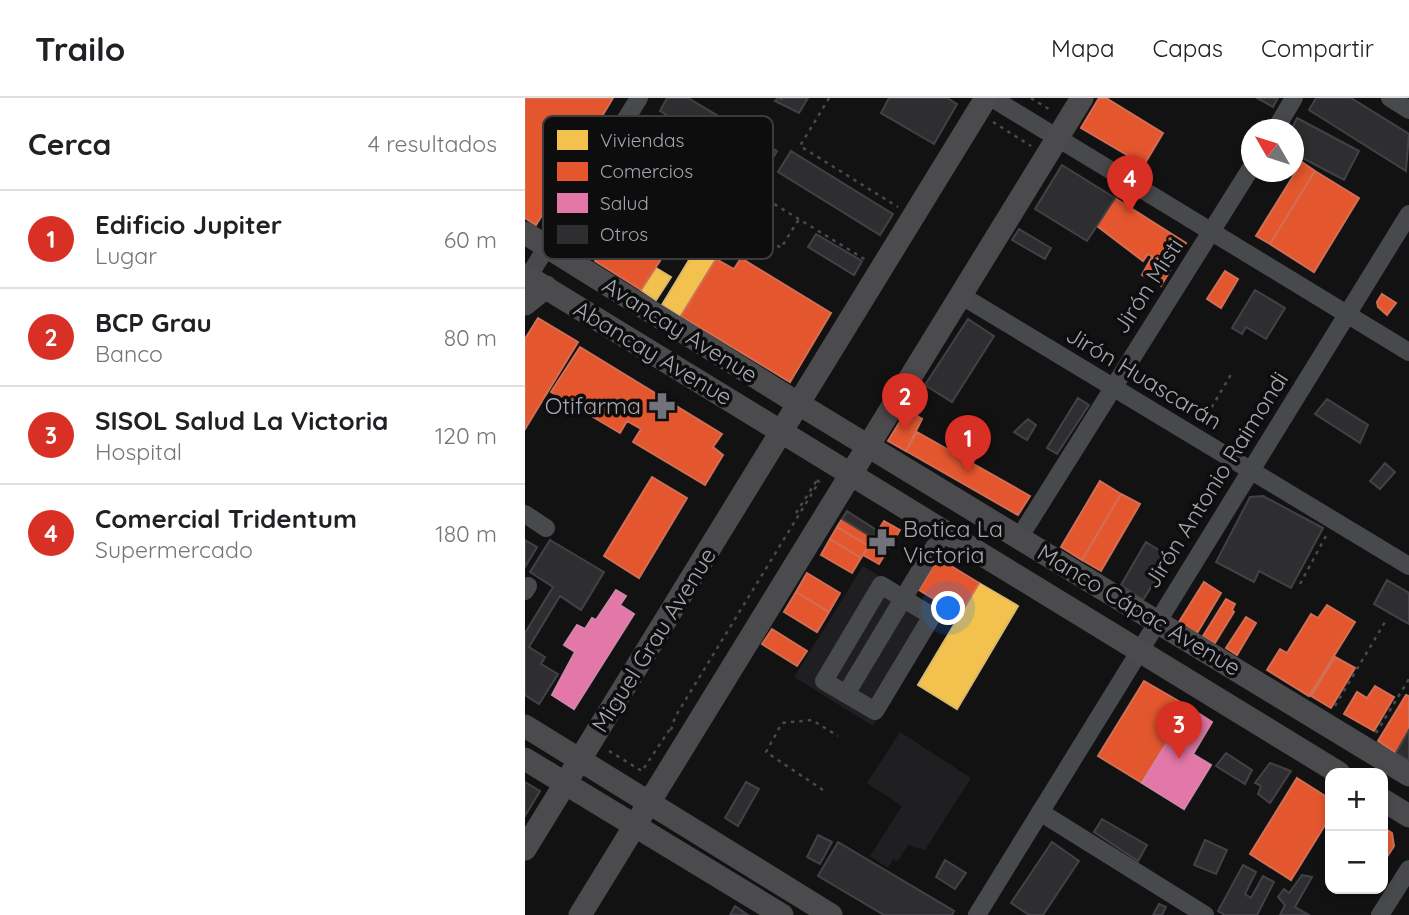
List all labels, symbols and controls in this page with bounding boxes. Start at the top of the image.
text: Trailo [35,28,125,69]
text: Mapa [1051,33,1115,63]
text: Capas [1153,33,1223,63]
text: Compartir [1261,33,1374,63]
legend [543,116,773,259]
north arrow [1241,119,1304,182]
text: Cerca [28,125,111,163]
text: Viviendas [600,128,685,152]
text: 4 resultados [368,129,497,158]
pin: 4 [1107,155,1153,213]
text: Comercios [600,159,693,183]
text: Salud [600,191,649,215]
text: Edificio Jupiter [95,208,282,241]
text: Otros [600,222,648,246]
text: 1 [47,225,55,254]
text: 60 m [444,225,497,254]
street label: Jirón Misti [1106,233,1189,339]
text: Lugar [95,241,157,270]
street label: Avancay Avenue [597,270,763,389]
street label: Abancay Avenue [569,294,738,411]
text: BCP Grau [95,306,212,339]
street label: Jirón Huascarán [1061,320,1227,435]
text: 2 [44,323,58,352]
text: 80 m [444,323,497,352]
text: Banco [95,339,163,368]
street label: Jirón Antonio Raimondi [1137,366,1294,593]
pin: 2 [882,373,928,431]
place label: Otifarma [545,391,641,420]
pharmacy icon: Otifarma [647,391,677,421]
text: SISOL Salud La Victoria [95,404,388,437]
pin: 1 [945,415,991,473]
text: 3 [45,421,57,450]
text: 120 m [435,421,497,450]
text: Hospital [95,437,182,466]
text: Comercial Tridentum [95,502,357,535]
place label: Botica La Victoria [903,514,1003,569]
text: 4 [44,519,58,548]
text: 180 m [435,519,497,548]
pharmacy icon: Botica La Victoria [867,527,897,557]
text: Supermercado [95,535,253,564]
street label: Manco Cápac Avenue [1032,537,1246,682]
street label: Miguel Grau Avenue [585,542,722,737]
your location [931,591,965,625]
pin: 3 [1156,701,1202,759]
map controls [1325,768,1388,894]
button: + [1325,768,1388,831]
button: − [1325,831,1388,894]

